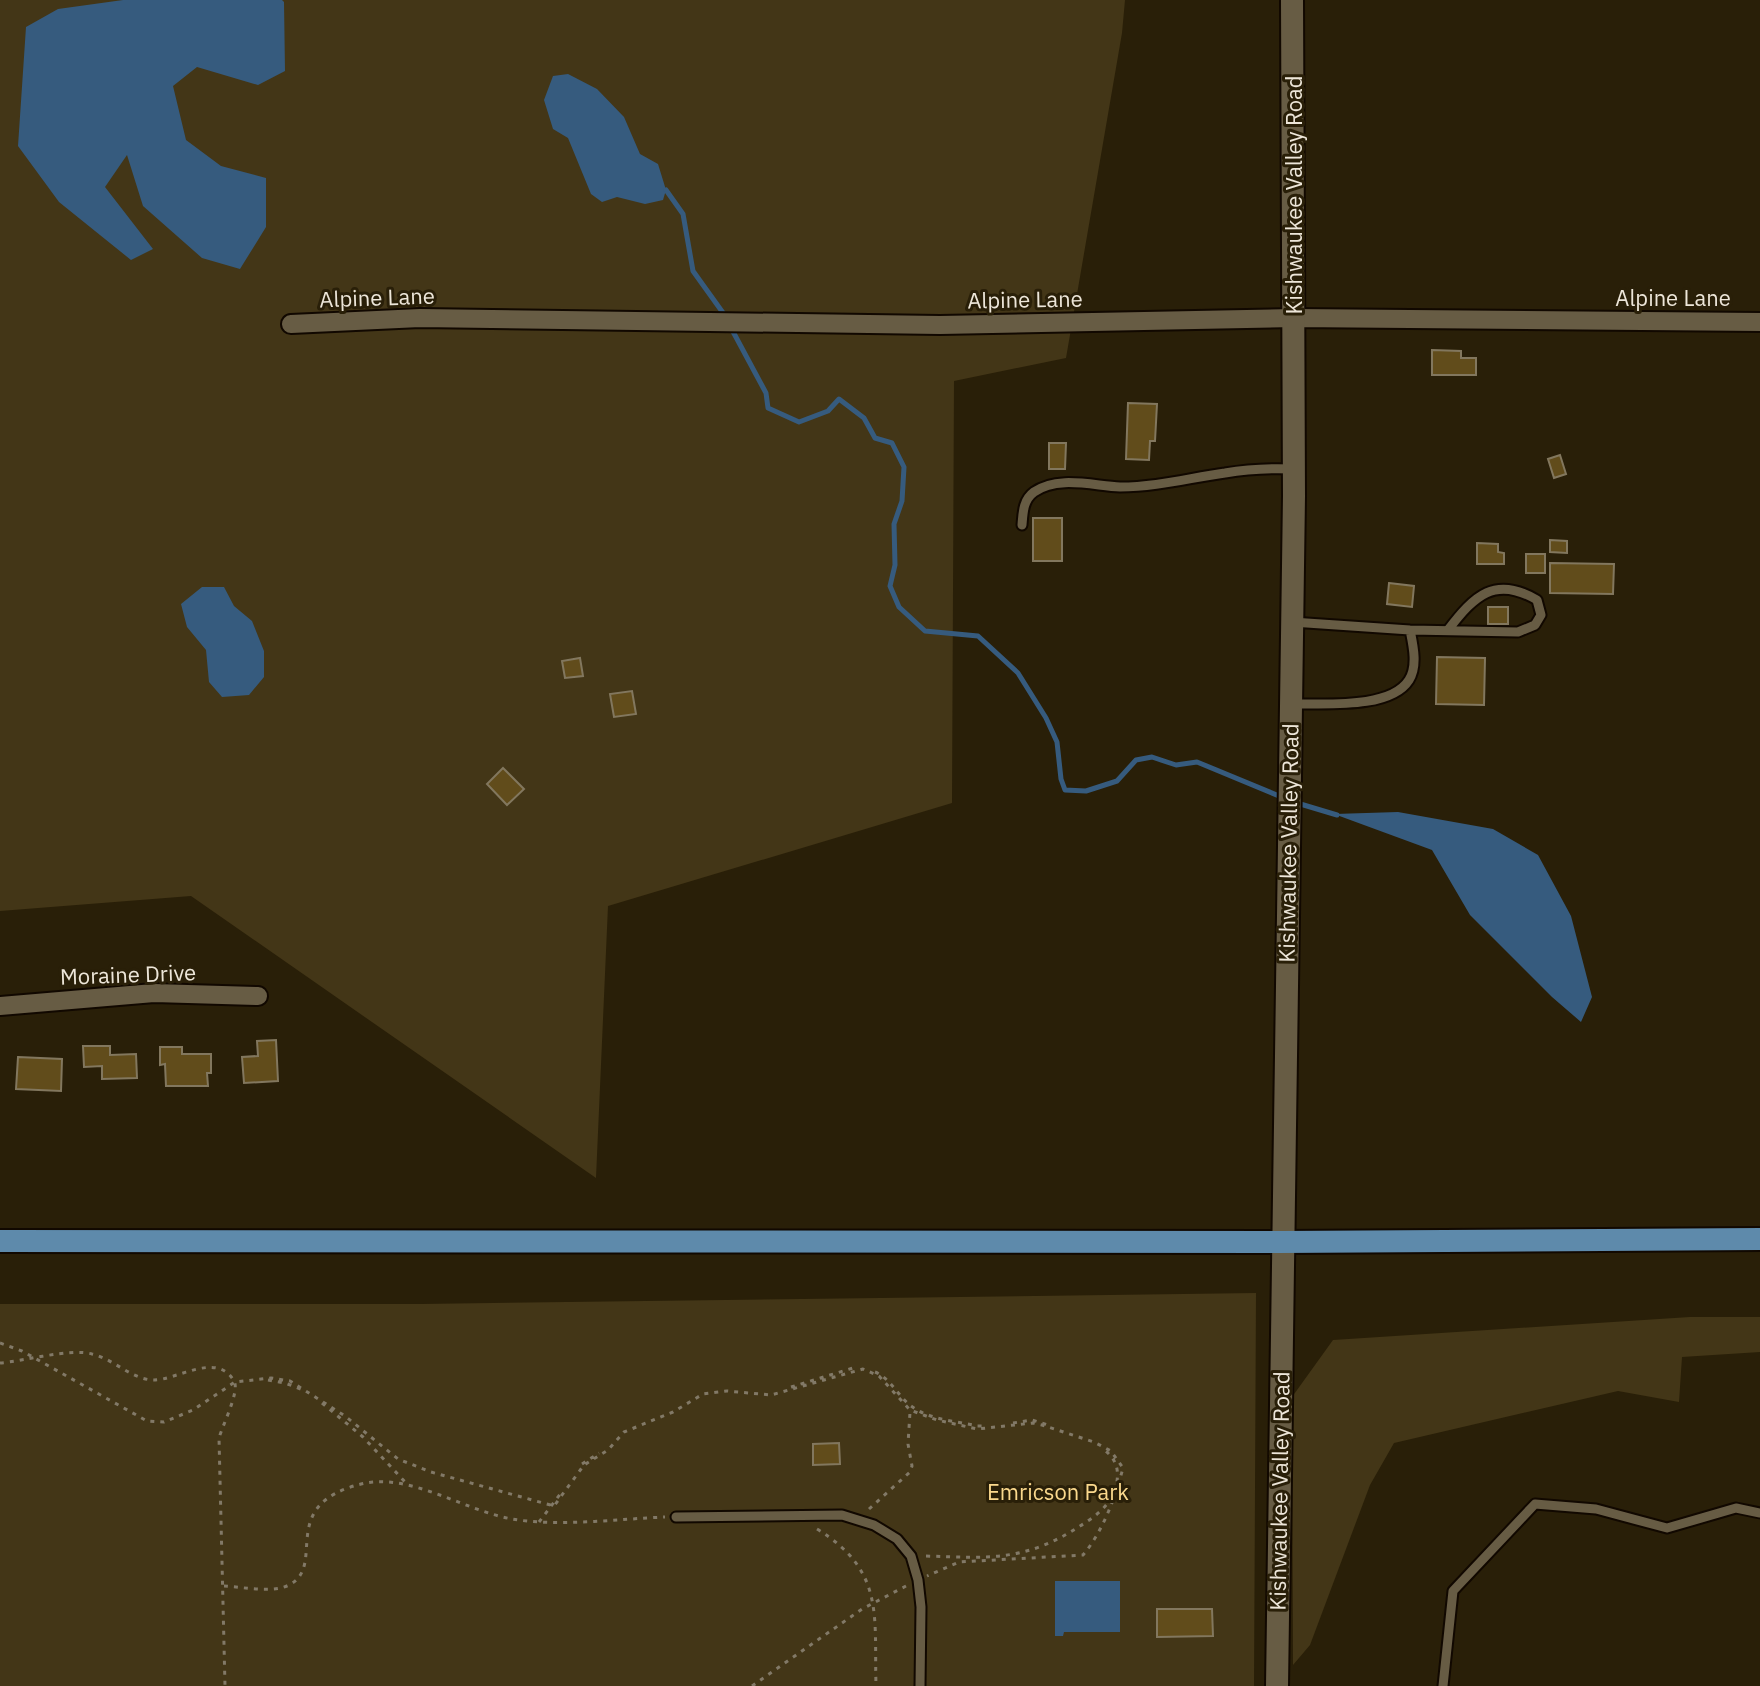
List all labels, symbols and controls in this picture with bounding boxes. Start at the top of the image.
street label: Kishwaukee Valley Road [1279,75,1308,315]
street label: Alpine Lane [319,280,435,314]
street label: Alpine Lane [967,283,1083,315]
street label: Alpine Lane [1615,283,1731,312]
street label: Kishwaukee Valley Road [1271,723,1305,963]
street label: Moraine Drive [59,957,197,991]
street label: Kishwaukee Valley Road [1262,1371,1296,1611]
park label: Emricson Park [987,1477,1129,1506]

